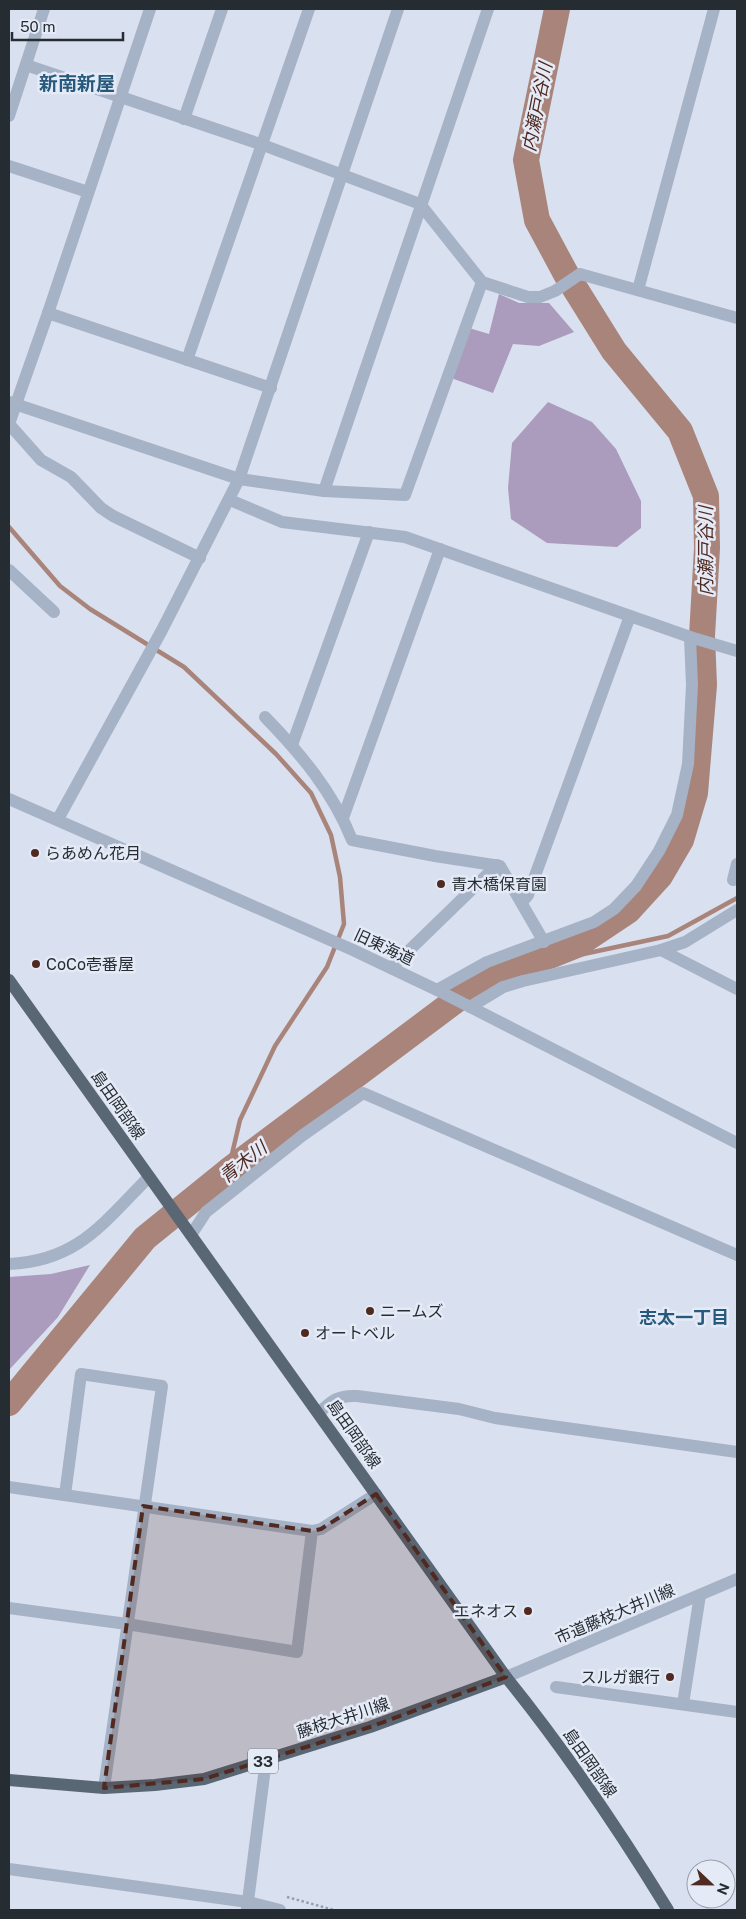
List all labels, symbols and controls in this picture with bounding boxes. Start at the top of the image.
scale bar [12,10,124,42]
text: 50 m [20,18,55,35]
water label: 内瀬戸谷川 [518,59,556,153]
district label: 新南新屋 [39,72,115,94]
water label: 内瀬戸谷川 [695,504,716,596]
place label: らあめん花月 [45,844,141,863]
marker: らあめん花月 [29,847,41,859]
place label: 青木橋保育園 [451,875,547,894]
marker: 青木橋保育園 [435,878,447,890]
street label: 旧東海道 [351,925,417,969]
place label: CoCo壱番屋 [46,955,134,974]
marker: CoCo壱番屋 [30,958,42,970]
street label: 島田岡部線 [87,1067,149,1143]
water label: 青木川 [215,1136,272,1187]
place label: ニームズ [380,1302,444,1321]
marker: ニームズ [364,1305,376,1317]
district label: 志太一丁目 [639,1307,729,1328]
place label: オートベル [315,1324,395,1343]
marker: オートベル [299,1327,311,1339]
street label: 島田岡部線 [323,1396,385,1472]
street label: 市道藤枝大井川線 [552,1580,678,1648]
place label: エネオス [454,1602,518,1621]
marker: エネオス [522,1605,534,1617]
place label: スルガ銀行 [580,1668,660,1687]
marker: スルガ銀行 [664,1671,676,1683]
street label: 藤枝大井川線 [294,1694,392,1742]
street label: 島田岡部線 [559,1725,621,1801]
road number: 33 [248,1748,278,1774]
north arrow [686,1859,736,1909]
text: N [714,1881,733,1897]

